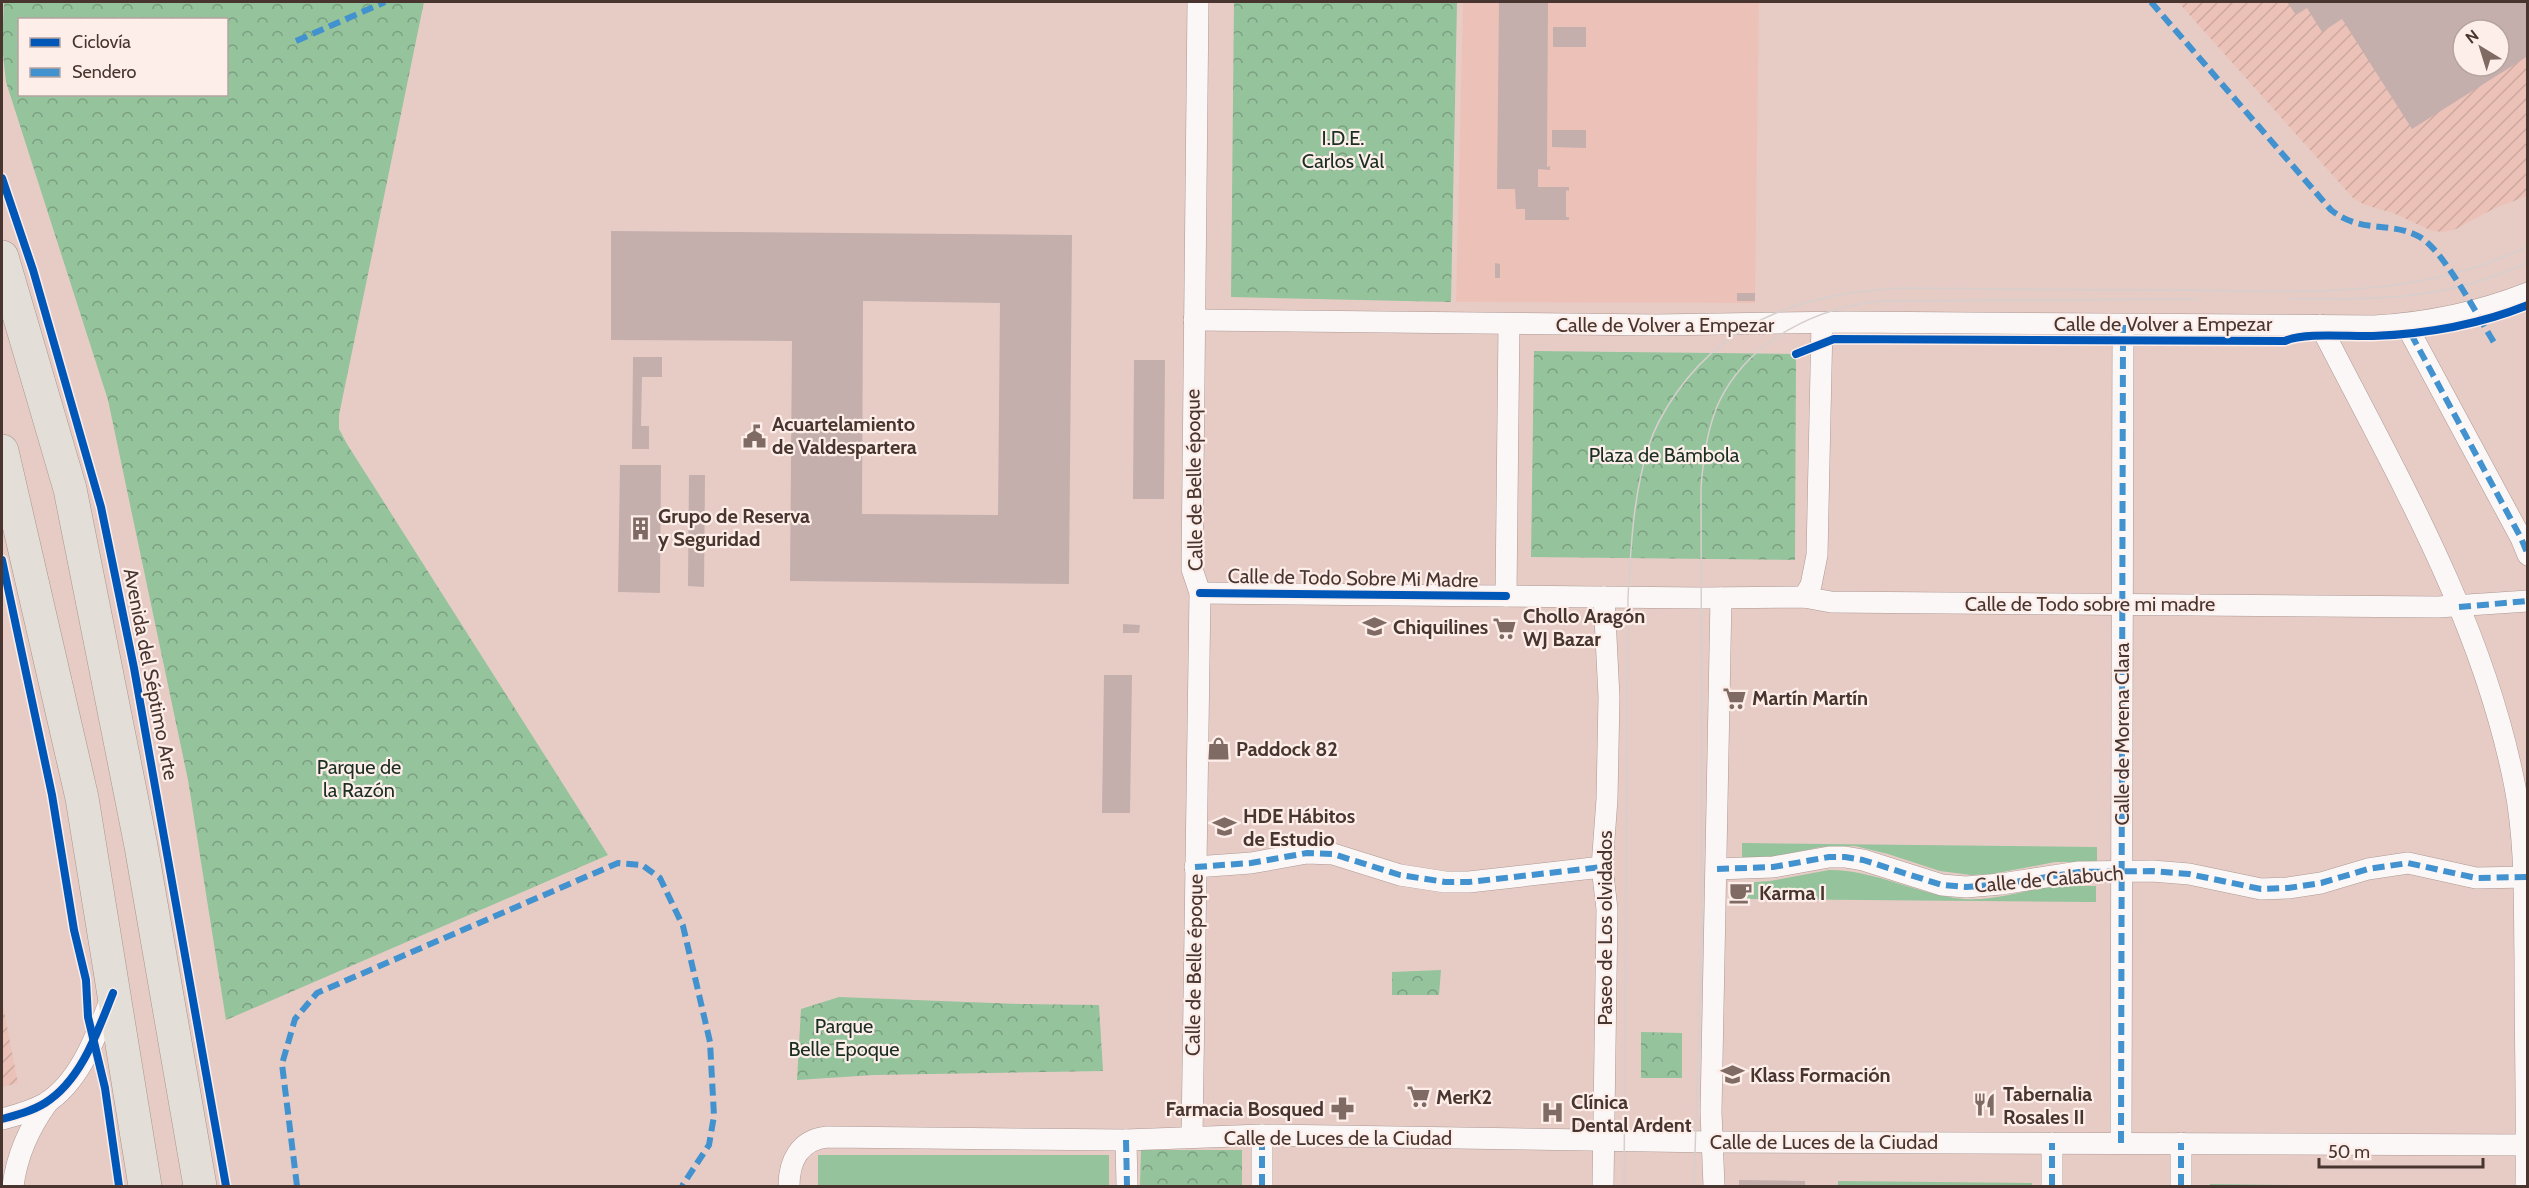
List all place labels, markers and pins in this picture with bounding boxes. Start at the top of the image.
place label: Acuartelamiento de Valdespartera [772,412,917,459]
public building icon: Acuartelamiento de Valdespartera [741,423,767,449]
place label: Grupo de Reserva y Seguridad [658,504,810,551]
building icon: Grupo de Reserva y Seguridad [627,515,653,541]
place label: Chollo Aragón WJ Bazar [1523,604,1645,651]
school or university icon: Chiquilines [1362,614,1388,640]
place label: Chiquilines [1393,615,1488,639]
supermarket icon: Chollo Aragón WJ Bazar [1492,615,1518,641]
supermarket icon: Martín Martín [1721,685,1747,711]
place label: Martín Martín [1752,686,1868,710]
shop icon: Paddock 82 [1205,736,1231,762]
place label: Paddock 82 [1236,737,1338,761]
place label: HDE Hábitos de Estudio [1243,804,1355,851]
school or university icon: HDE Hábitos de Estudio [1212,814,1238,840]
cafe icon: Karma I [1728,880,1754,906]
place label: Karma I [1759,881,1825,905]
school or university icon: Klass Formación [1719,1062,1745,1088]
place label: Klass Formación [1750,1063,1891,1087]
place label: Tabernalia Rosales II [2003,1082,2092,1129]
supermarket icon: MerK2 [1405,1084,1431,1110]
place label: MerK2 [1436,1085,1492,1109]
place label: Clínica Dental Ardent [1571,1090,1692,1137]
restaurant icon: Tabernalia Rosales II [1972,1092,1998,1118]
pharmacy icon: Farmacia Bosqued [1329,1096,1355,1122]
place label: Farmacia Bosqued [1165,1097,1324,1121]
hospital icon: Clínica Dental Ardent [1540,1100,1566,1126]

